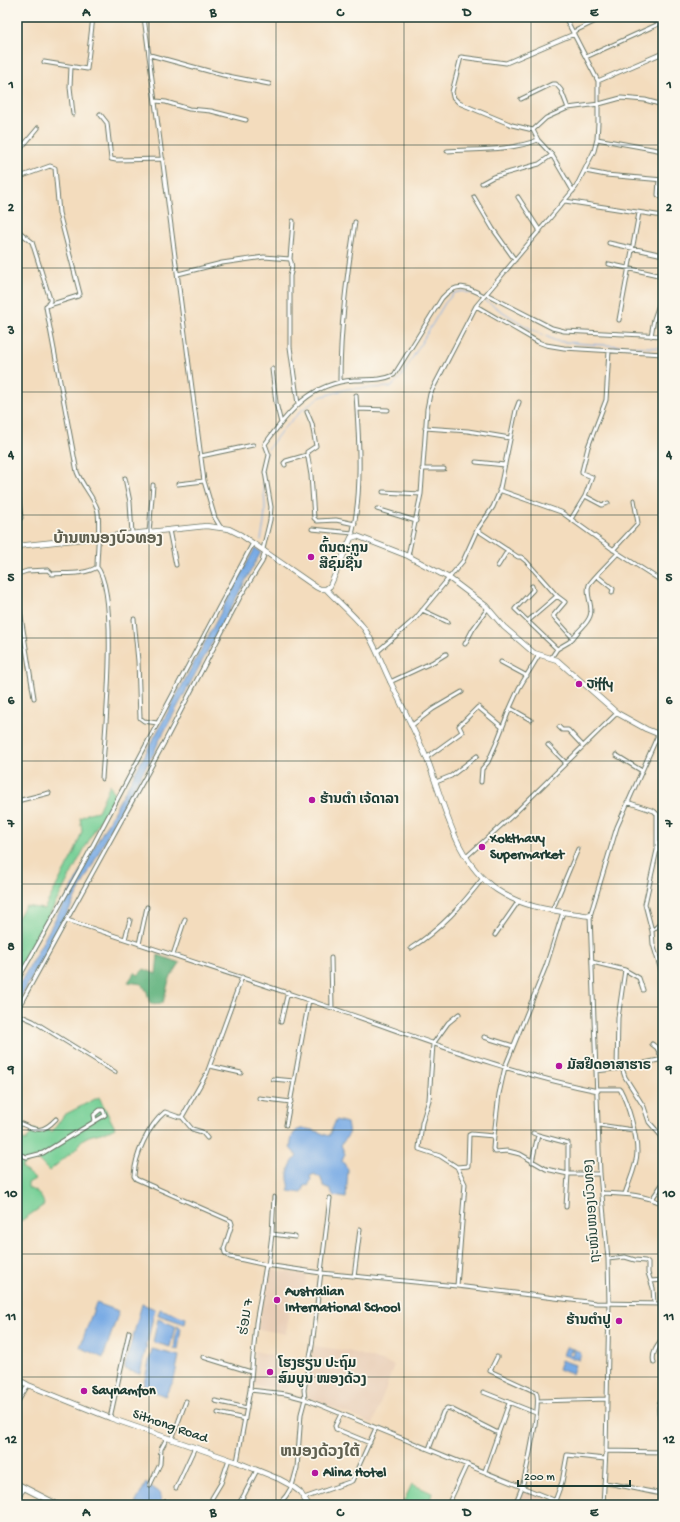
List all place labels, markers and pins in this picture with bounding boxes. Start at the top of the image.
place label: ຕົ້ນຕະກູນ ສີຊົມຊື່ນ [319,535,368,574]
marker: ຕົ້ນຕະກູນ ສີຊົມຊື່ນ [306,552,316,562]
place label: Jiffy [586,676,613,693]
marker: Jiffy [574,679,584,689]
place label: ຮ້ານຕຳ ເຈ້ດາລາ [320,791,399,809]
marker: ຮ້ານຕຳ ເຈ້ດາລາ [307,795,317,805]
place label: Xokthavy Supermarket [489,831,565,864]
marker: Xokthavy Supermarket [477,842,487,852]
place label: ມັສຢິດອາສາຮາຣ [567,1056,651,1075]
marker: ມັສຢິດອາສາຮາຣ [554,1061,564,1071]
place label: Australian International School [284,1284,401,1317]
marker: Australian International School [272,1295,282,1305]
place label: ຮ້ານຕຳປູ [566,1312,611,1330]
marker: ຮ້ານຕຳປູ [614,1316,624,1326]
place label: ໂຮງຮຽນ ປະຖົມ ສົມບູນ ໜອງດ້ວງ [277,1354,366,1389]
marker: ໂຮງຮຽນ ປະຖົມ ສົມບູນ ໜອງດ້ວງ [265,1367,275,1377]
place label: Saynamfon [92,1383,156,1400]
marker: Saynamfon [79,1386,89,1396]
place label: Alina Hotel [322,1465,386,1482]
marker: Alina Hotel [310,1468,320,1478]

